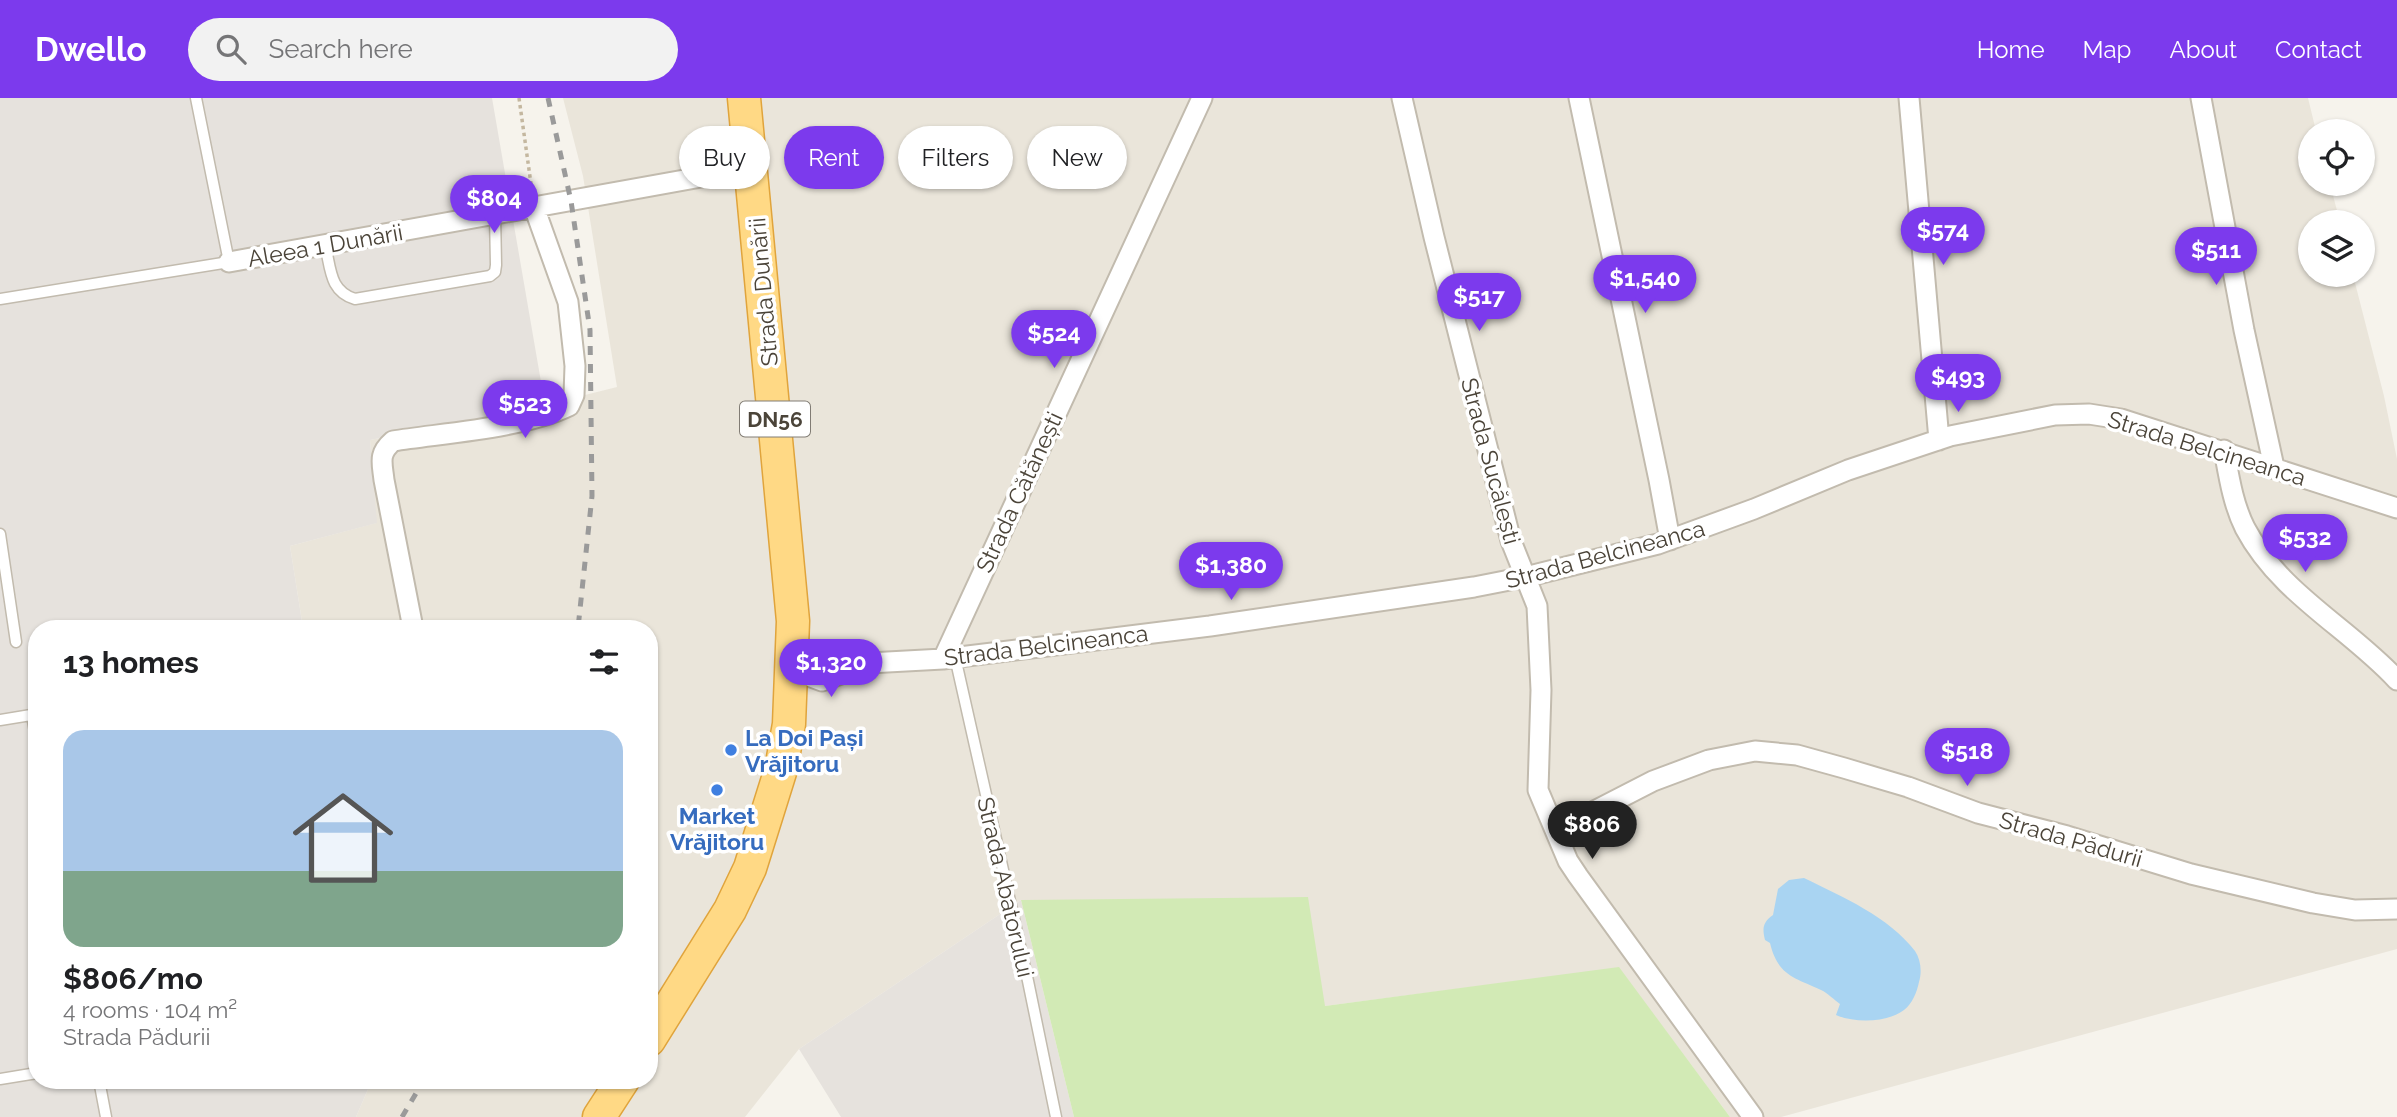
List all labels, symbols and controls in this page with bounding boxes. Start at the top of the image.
search box [188,18,678,81]
text: Dwello [35,30,146,69]
icon: search [212,30,250,68]
text: Search here [268,34,413,64]
text: Home [1977,35,2045,64]
text: Map [2083,35,2131,64]
text: About [2169,35,2237,64]
text: Contact [2275,35,2362,64]
map controls [2298,119,2375,287]
button: locate [2298,119,2375,196]
chip: Buy [679,126,770,189]
chip: Rent [784,126,884,189]
chip: Filters [898,126,1013,189]
chip: New [1027,126,1127,189]
pin: $804 [453,176,535,235]
text: $804 [466,184,522,211]
pin: $574 [1902,208,1984,267]
button: layers [2298,210,2375,287]
text: $574 [1917,216,1969,243]
street label: Strada Dunării [743,217,783,367]
street label: Aleea 1 Dunării [245,218,405,272]
pin: $511 [2175,228,2257,287]
text: $511 [2191,236,2241,263]
pin: $1,540 [1588,256,1702,315]
text: $1,540 [1609,264,1681,291]
pin: $517 [1438,274,1520,333]
text: $517 [1453,282,1505,309]
pin: $524 [1013,310,1095,370]
text: $524 [1027,319,1081,346]
pin: $493 [1917,354,1999,414]
text: $493 [1931,363,1985,390]
street label: Strada Sucălești [1456,375,1526,547]
pin: $523 [484,380,566,440]
text: $523 [498,389,552,416]
road number: DN56 [740,402,810,436]
street label: Strada Belcineanca [2105,405,2309,491]
street label: Strada Cătănești [970,407,1068,577]
street label: Strada Belcineanca [1502,514,1708,594]
pin: $532 [2264,514,2346,574]
text: $532 [2278,523,2332,550]
pin: $1,380 [1174,542,1288,602]
text: $1,380 [1195,551,1267,578]
street label: Strada Belcineanca [942,619,1150,671]
pin: $1,320 [774,640,888,699]
icon: filters [585,643,623,681]
text: 13 homes [63,645,199,680]
text: $1,320 [795,648,867,675]
place label: La Doi Pași Vrăjitoru [745,724,864,777]
pin: $518 [1926,728,2008,788]
text: $518 [1941,737,1993,764]
marker: La Doi Pași Vrăjitoru [723,742,739,758]
icon: home [280,775,406,901]
marker: Market Vrăjitoru [709,782,725,798]
street label: Strada Abatorului [972,794,1040,980]
place label: Market Vrăjitoru [670,802,764,855]
pin: $806 [1551,802,1633,861]
street label: Strada Pădurii [1996,806,2146,872]
text: $806 [1564,810,1620,837]
text: $806/mo [63,961,203,996]
text: 4 rooms · 104 m² [63,996,237,1023]
text: Strada Pădurii [63,1023,211,1050]

